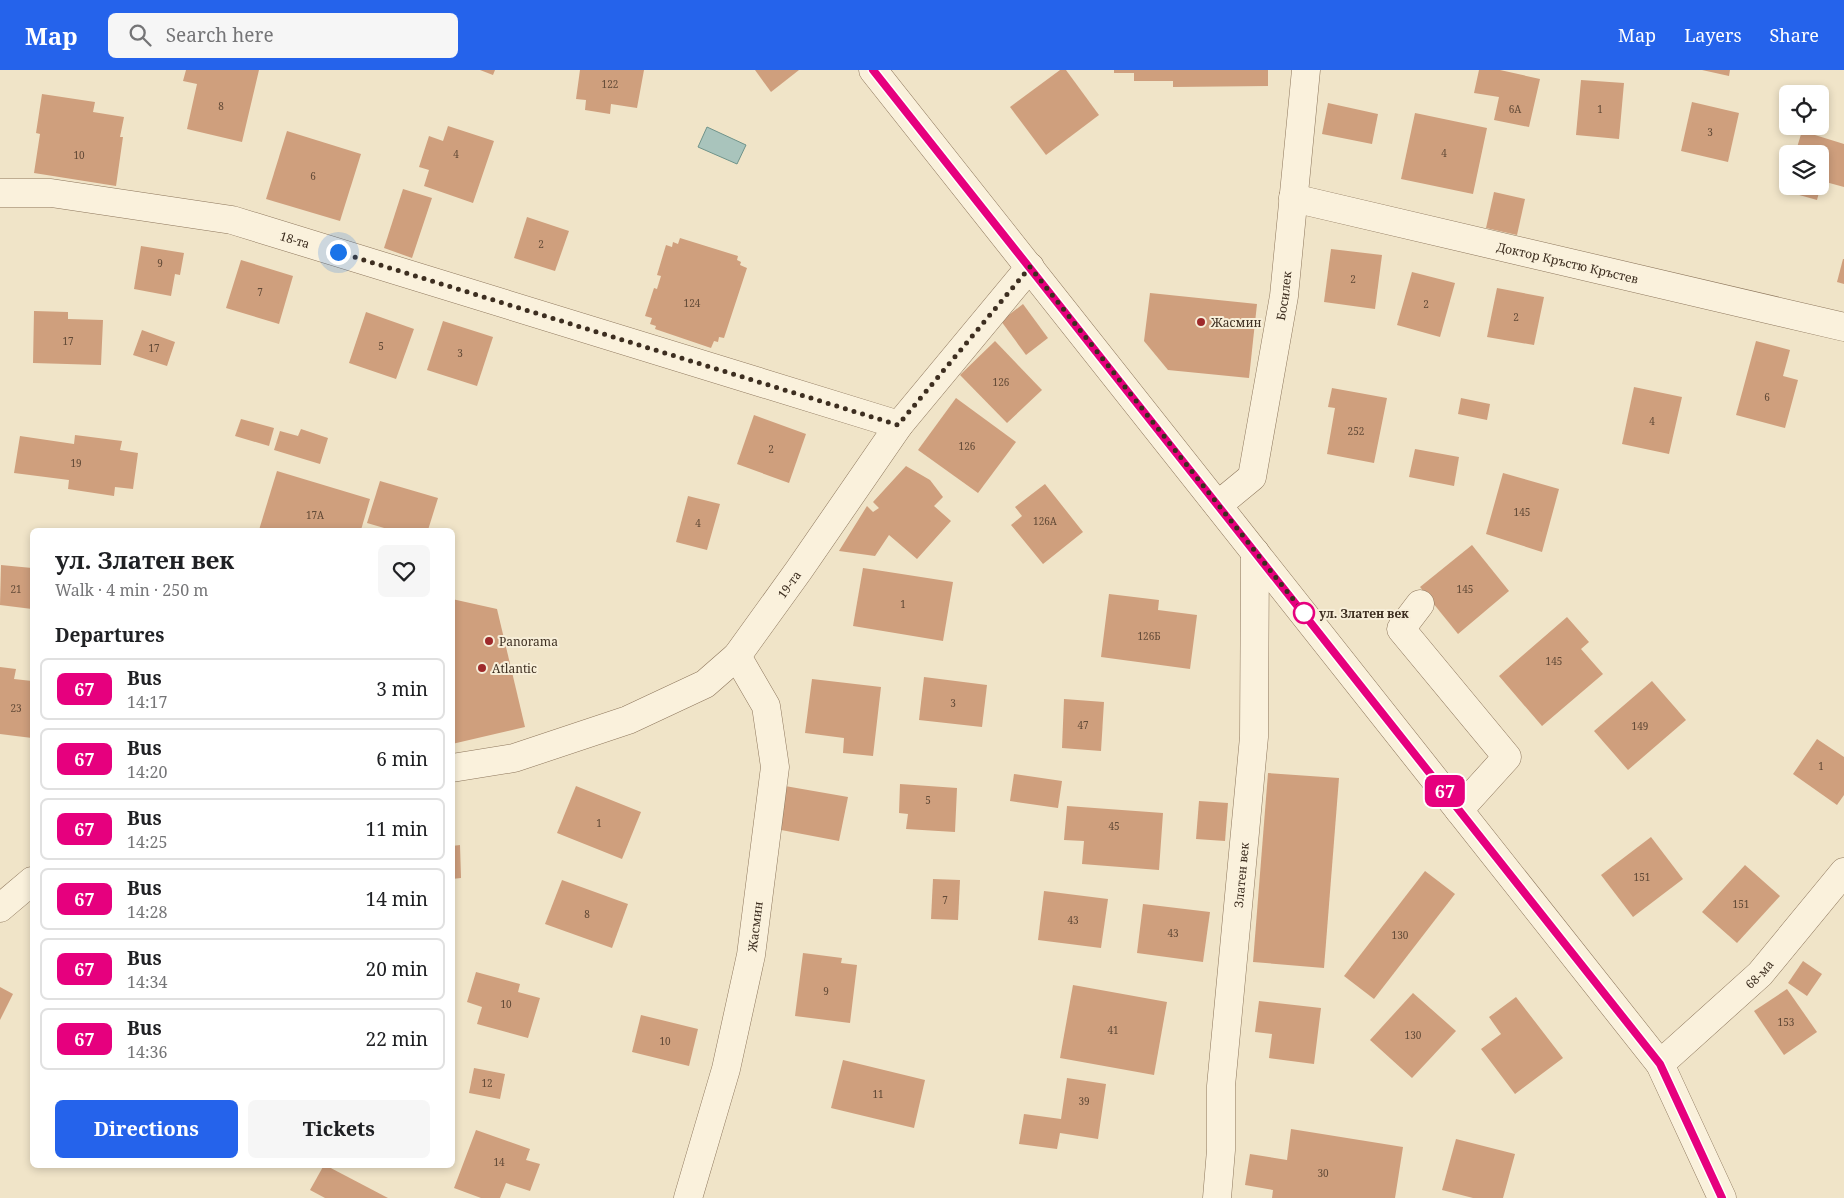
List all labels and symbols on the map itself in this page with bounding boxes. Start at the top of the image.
house number: 122 [602,77,618,91]
house number: 8 [218,99,224,113]
house number: 6А [1509,102,1522,116]
house number: 1 [1597,102,1603,116]
house number: 3 [1707,125,1713,139]
house number: 4 [1441,146,1447,160]
house number: 4 [453,147,459,161]
house number: 10 [73,148,85,162]
house number: 6 [310,169,316,183]
street label: 18-та [278,227,312,252]
house number: 2 [538,237,544,251]
street label: Доктор Кръстю Кръстев [1495,238,1640,287]
your location [326,240,351,265]
house number: 9 [157,256,163,270]
street label: Босилек [1271,270,1295,322]
house number: 2 [1350,272,1356,286]
house number: 7 [257,285,263,299]
house number: 124 [684,296,701,310]
house number: 2 [1423,297,1429,311]
house number: 2 [1513,310,1519,324]
place label: Жасмин [1210,314,1262,331]
marker: Жасмин [1195,316,1207,328]
house number: 17 [62,334,74,348]
house number: 5 [378,339,384,353]
house number: 17 [148,341,160,355]
house number: 3 [457,346,463,360]
house number: 126 [993,375,1010,389]
house number: 6 [1764,390,1770,404]
house number: 4 [1649,414,1655,428]
house number: 252 [1348,424,1364,438]
house number: 126 [959,439,976,453]
house number: 2 [768,442,774,456]
house number: 19 [70,456,82,470]
house number: 145 [1514,505,1530,519]
house number: 17А [306,508,325,522]
house number: 126А [1033,514,1058,528]
house number: 4 [695,516,701,530]
street label: 19-та [773,567,805,601]
house number: 21 [10,582,22,596]
house number: 145 [1457,582,1473,596]
house number: 1 [900,597,906,611]
marker: ул. Златен век [1293,602,1315,624]
place label: ул. Златен век [1319,605,1409,622]
house number: 126Б [1137,629,1161,643]
place label: Panorama [499,633,558,650]
marker: Panorama [483,635,495,647]
house number: 145 [1546,654,1562,668]
place label: Atlantic [492,660,537,677]
marker: Atlantic [476,662,488,674]
house number: 3 [950,696,956,710]
house number: 23 [10,701,22,715]
house number: 47 [1077,718,1089,732]
house number: 149 [1632,719,1648,733]
house number: 1 [1818,759,1824,773]
line badge: 67 [1422,775,1468,807]
house number: 5 [925,793,931,807]
house number: 1 [596,816,602,830]
house number: 45 [1108,819,1120,833]
street label: Златен век [1229,841,1253,909]
house number: 151 [1634,870,1650,884]
house number: 7 [942,893,948,907]
house number: 151 [1733,897,1749,911]
street label: Жасмин [743,900,766,954]
house number: 8 [584,907,590,921]
house number: 43 [1067,913,1079,927]
house number: 43 [1167,926,1179,940]
house number: 130 [1392,928,1409,942]
street label: 68-ма [1741,956,1777,992]
house number: 9 [823,984,829,998]
house number: 10 [500,997,512,1011]
house number: 153 [1778,1015,1795,1029]
house number: 41 [1107,1023,1119,1037]
house number: 130 [1405,1028,1422,1042]
house number: 10 [659,1034,671,1048]
house number: 12 [481,1076,493,1090]
house number: 11 [872,1087,884,1101]
house number: 39 [1078,1094,1090,1108]
house number: 14 [493,1155,505,1169]
house number: 30 [1317,1166,1329,1180]

